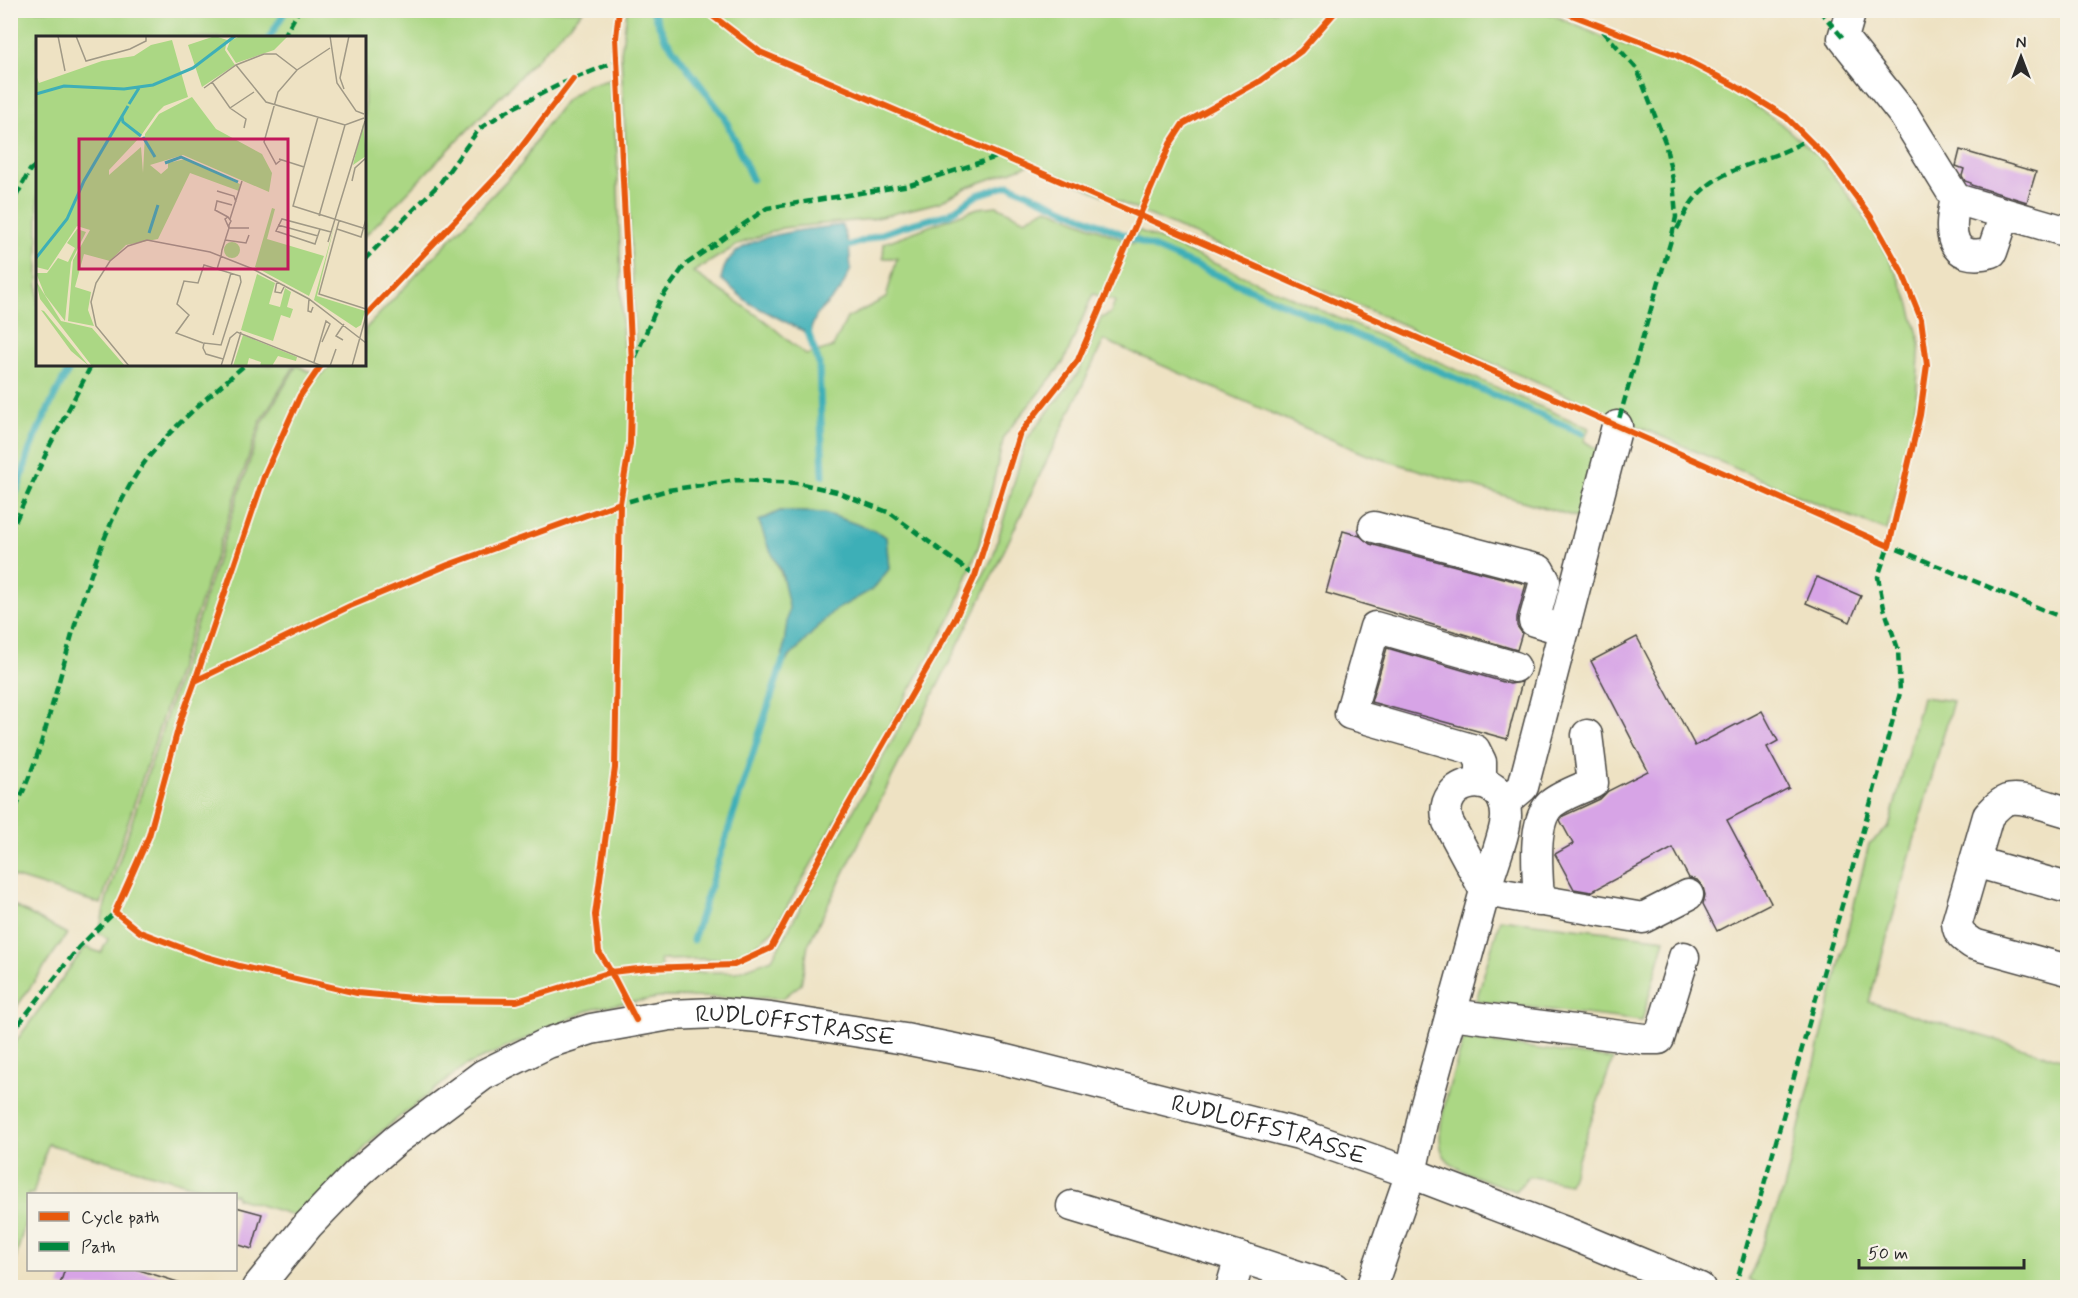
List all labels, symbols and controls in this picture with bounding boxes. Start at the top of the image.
north arrow [1991,27,2051,87]
text: N [2016,33,2026,54]
inset map [36,36,366,366]
street label: RUDLOFFSTRASSE [695,998,897,1054]
street label: RUDLOFFSTRASSE [1168,1088,1370,1173]
legend [27,1193,237,1271]
text: Cycle path [81,1206,159,1230]
scale bar [1859,1232,2024,1270]
text: Path [81,1236,116,1260]
text: 50 m [1868,1242,1908,1266]

